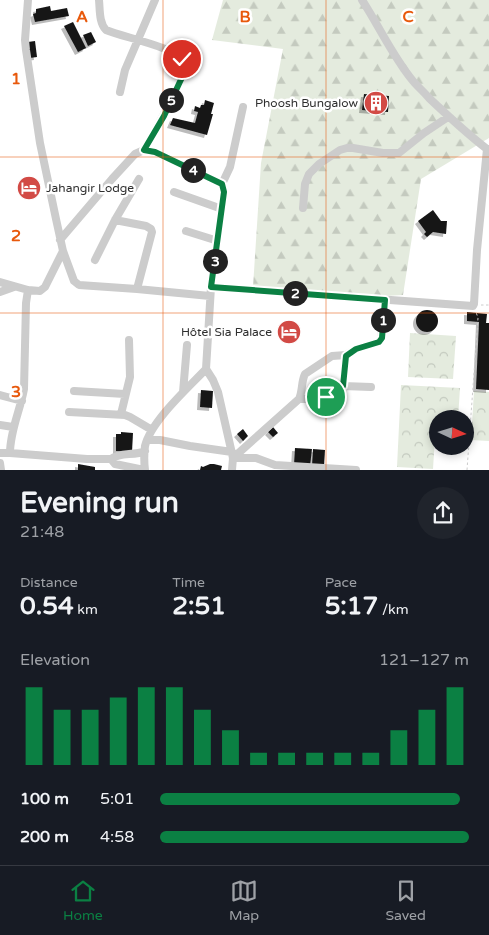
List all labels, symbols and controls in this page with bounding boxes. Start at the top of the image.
text: A [76,7,88,27]
text: B [239,7,251,27]
text: C [402,7,414,27]
pin [161,38,203,80]
icon: check [168,45,196,73]
text: 1 [11,69,21,89]
pin: 5 [158,88,184,112]
building icon: Phoosh Bungalow [363,90,389,116]
text: 5 [167,92,176,109]
place label: Phoosh Bungalow [255,96,358,110]
pin: 4 [180,158,206,182]
text: 4 [189,162,198,179]
hotel icon: Jahangir Lodge [16,175,42,201]
place label: Jahangir Lodge [46,181,134,195]
text: 2 [11,226,21,246]
pin: 3 [202,248,228,274]
text: 3 [211,253,220,270]
pin: 2 [282,280,308,306]
text: 2 [291,285,300,302]
pin: 1 [370,308,396,332]
text: 1 [379,312,388,329]
hotel icon: Hôtel Sia Palace [276,319,302,345]
place label: Hôtel Sia Palace [181,325,272,339]
pin [305,376,347,418]
text: 3 [11,382,21,402]
icon: arrive [312,383,340,411]
north arrow [429,410,474,455]
map controls [429,410,474,455]
text: Evening run [20,486,179,520]
button: share [417,487,469,539]
text: 21:48 [20,522,64,542]
text: Distance [20,574,78,591]
text: Time [172,574,205,591]
text: Pace [325,574,357,591]
text: 0.54 [20,591,74,621]
text: 2:51 [172,591,226,621]
text: 5:17 [325,591,378,621]
text: km [74,601,98,618]
text: /km [378,601,409,618]
text: Elevation [20,650,90,670]
text: 121–127 m [379,650,469,670]
text: 100 m [20,789,69,809]
text: 5:01 [100,789,134,809]
text: 200 m [20,827,69,847]
text: 4:58 [100,827,134,847]
tab: Home [63,877,103,924]
tab: Map [229,877,259,924]
tab: Saved [385,877,426,924]

